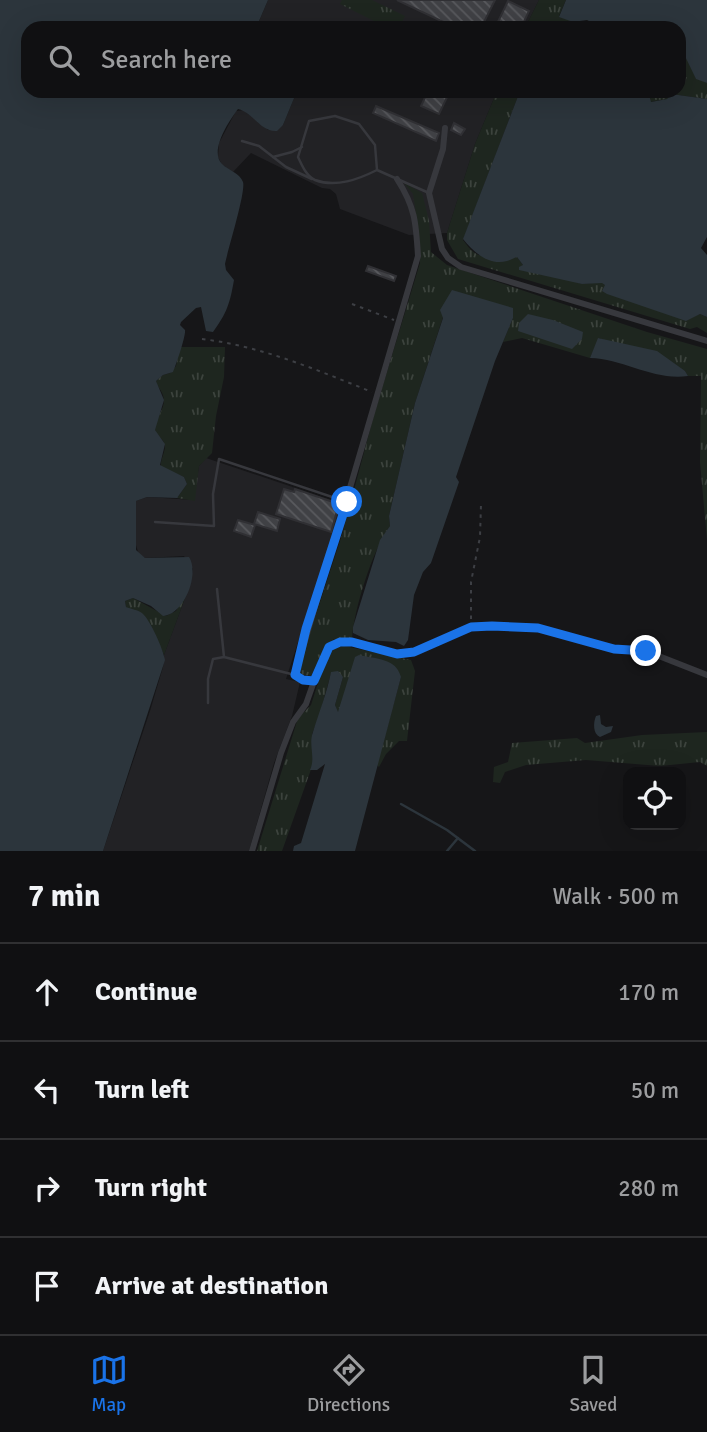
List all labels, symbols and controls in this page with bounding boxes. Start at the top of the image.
search box [21,21,686,98]
icon: search [45,41,83,79]
text: Search here [101,44,232,76]
route start [331,486,362,517]
route end [630,635,661,666]
map controls [623,767,686,830]
button: locate [623,767,686,830]
text: 7 min [28,878,100,915]
text: Walk · 500 m [553,882,679,911]
icon: ahead [28,973,66,1011]
text: Continue [95,976,197,1008]
text: 170 m [618,978,679,1007]
icon: left [28,1071,66,1109]
text: Turn left [95,1074,189,1106]
text: 50 m [631,1076,679,1105]
icon: right [28,1169,66,1207]
text: Turn right [95,1172,207,1204]
text: 280 m [618,1174,679,1203]
icon: arrive [28,1267,66,1305]
text: Arrive at destination [95,1270,328,1302]
tab: Map [90,1351,128,1417]
tab: Directions [307,1351,390,1417]
tab: Saved [569,1351,617,1417]

